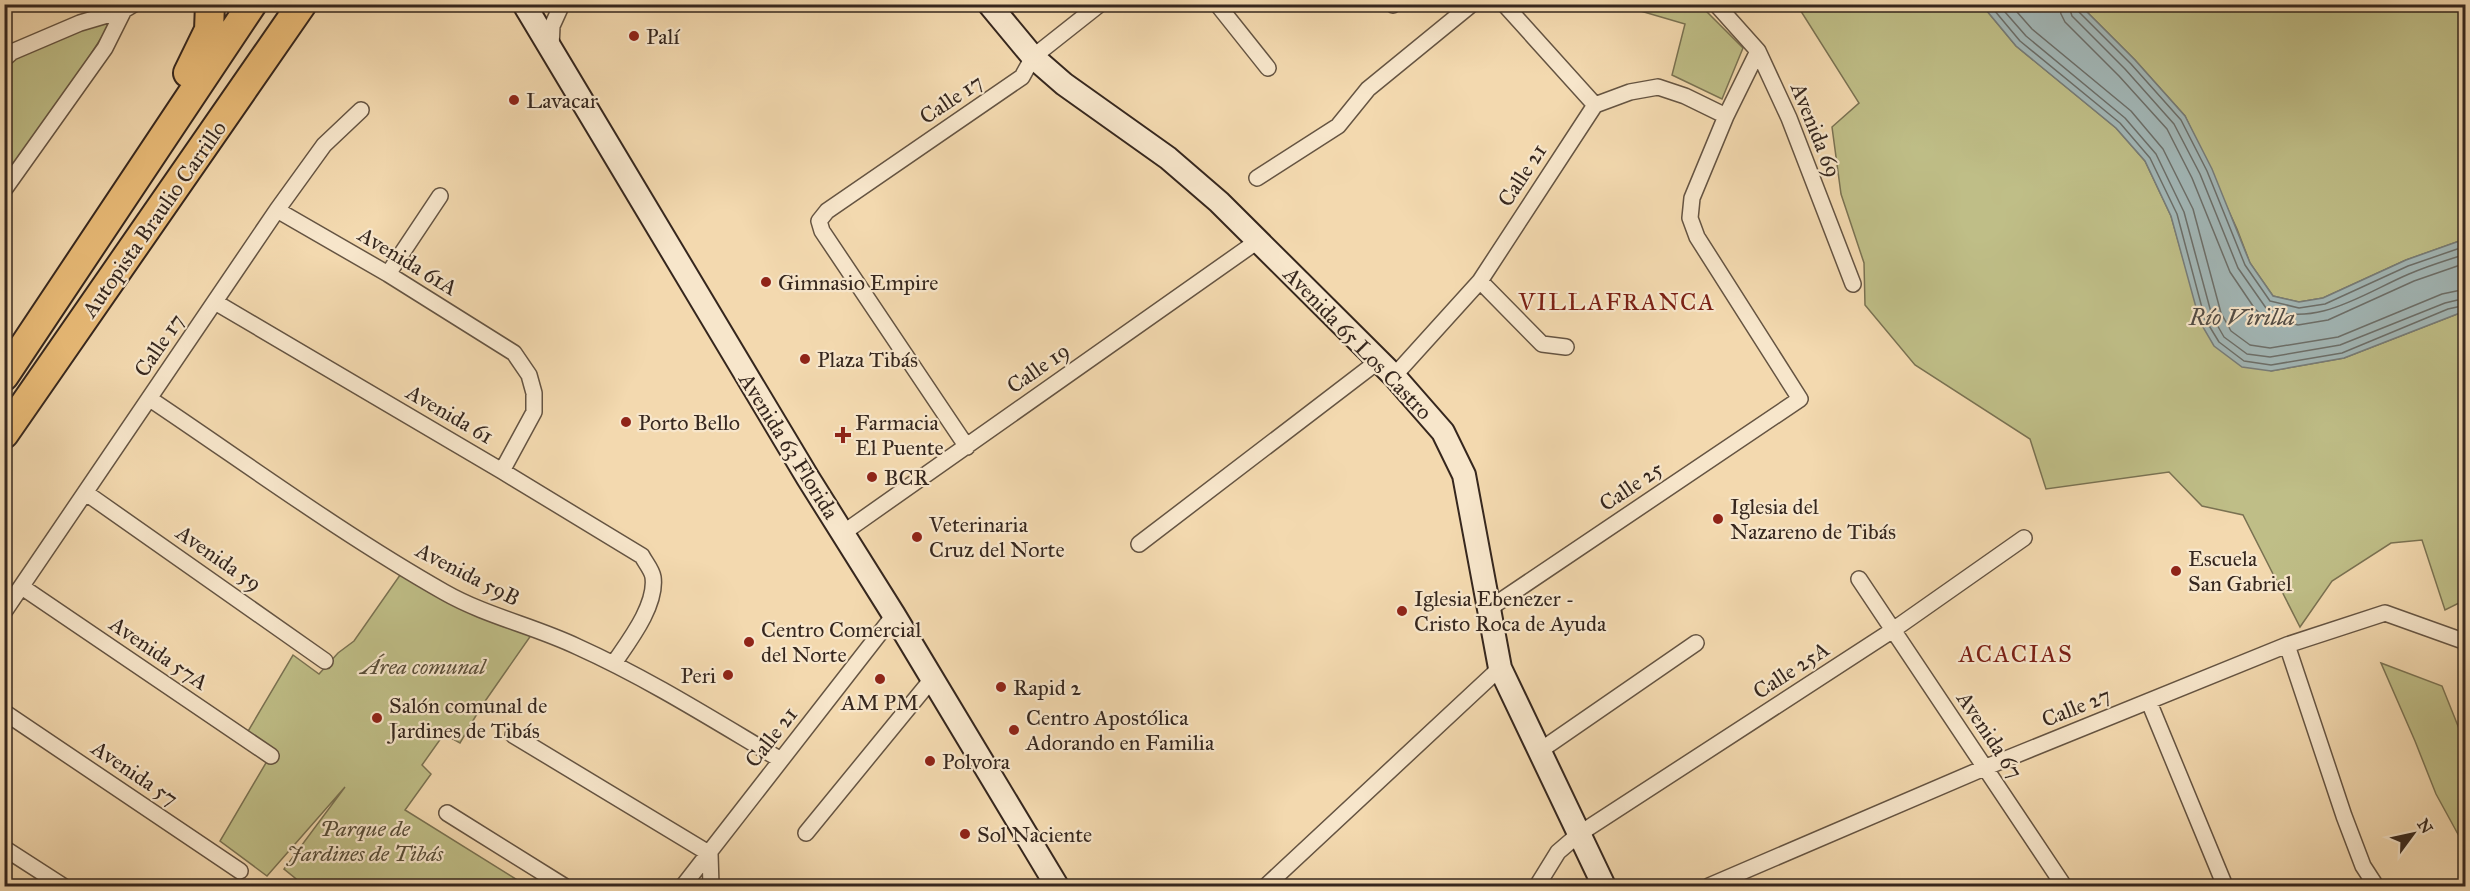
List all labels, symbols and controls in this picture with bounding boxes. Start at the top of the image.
place label: Palí [646,23,680,50]
marker: Palí [627,29,641,43]
street label: Calle 17 [914,68,988,130]
street label: Avenida 69 [1784,78,1847,181]
place label: Lavacar [526,87,599,114]
marker: Lavacar [507,93,521,107]
street label: Autopista Braulio Carrillo [75,116,232,323]
street label: Calle 21 [1492,138,1552,212]
street label: Avenida 61A [353,220,463,301]
street label: Avenida 65 Los Castro [1277,260,1438,425]
place label: Gimnasio Empire [778,269,938,296]
marker: Gimnasio Empire [759,275,773,289]
district label: VILLAFRANCA [1517,287,1716,317]
water label: Río Virilla [2188,302,2295,332]
street label: Calle 17 [128,308,190,382]
street label: Calle 19 [1001,337,1075,399]
place label: Plaza Tibás [817,346,918,373]
marker: Plaza Tibás [798,352,812,366]
street label: Avenida 63 Florida [733,367,845,525]
street label: Avenida 61 [401,378,498,450]
place label: Porto Bello [638,409,740,436]
place label: Farmacia El Puente [855,409,944,461]
marker: Porto Bello [619,415,633,429]
marker: Farmacia El Puente [836,428,850,442]
street label: Calle 25 [1594,455,1668,517]
place label: BCR [884,464,930,491]
marker: BCR [865,470,879,484]
place label: Iglesia del Nazareno de Tibás [1730,493,1896,545]
place label: Veterinaria Cruz del Norte [928,511,1065,563]
marker: Iglesia del Nazareno de Tibás [1711,512,1725,526]
street label: Avenida 59 [170,518,267,597]
marker: Veterinaria Cruz del Norte [910,530,924,544]
street label: Avenida 59B [411,536,524,612]
place label: Escuela San Gabriel [2188,545,2292,597]
marker: Escuela San Gabriel [2169,564,2183,578]
place label: Iglesia Ebenezer - Cristo Roca de Ayuda [1414,585,1607,637]
marker: Iglesia Ebenezer - Cristo Roca de Ayuda [1395,604,1409,618]
street label: Avenida 57A [104,610,214,696]
place label: Centro Comercial del Norte [761,616,921,668]
marker: Centro Comercial del Norte [742,635,756,649]
street label: Calle 25A [1748,635,1834,705]
district label: ACACIAS [1958,639,2073,669]
park label: Área comunal [359,653,487,680]
place label: Peri [680,662,716,689]
marker: Peri [721,668,735,682]
marker: AM PM [873,672,887,686]
place label: Rapid 2 [1013,674,1082,701]
marker: Rapid 2 [994,680,1008,694]
street label: Calle 27 [2038,681,2114,733]
street label: Avenida 67 [1950,685,2029,784]
place label: AM PM [840,689,919,716]
place label: Salón comunal de Jardines de Tibás [387,692,547,744]
street label: Calle 21 [739,701,803,773]
place label: Centro Apostólica Adorando en Familia [1025,704,1215,756]
marker: Salón comunal de Jardines de Tibás [370,711,384,725]
marker: Centro Apostólica Adorando en Familia [1007,723,1021,737]
street label: Avenida 57 [86,734,183,812]
place label: Polvora [942,748,1011,775]
marker: Polvora [923,754,937,768]
north arrow [2383,804,2443,864]
park label: Parque de Jardines de Tibás [285,815,444,867]
text: N [2413,815,2437,837]
place label: Sol Naciente [977,821,1092,848]
marker: Sol Naciente [958,827,972,841]

